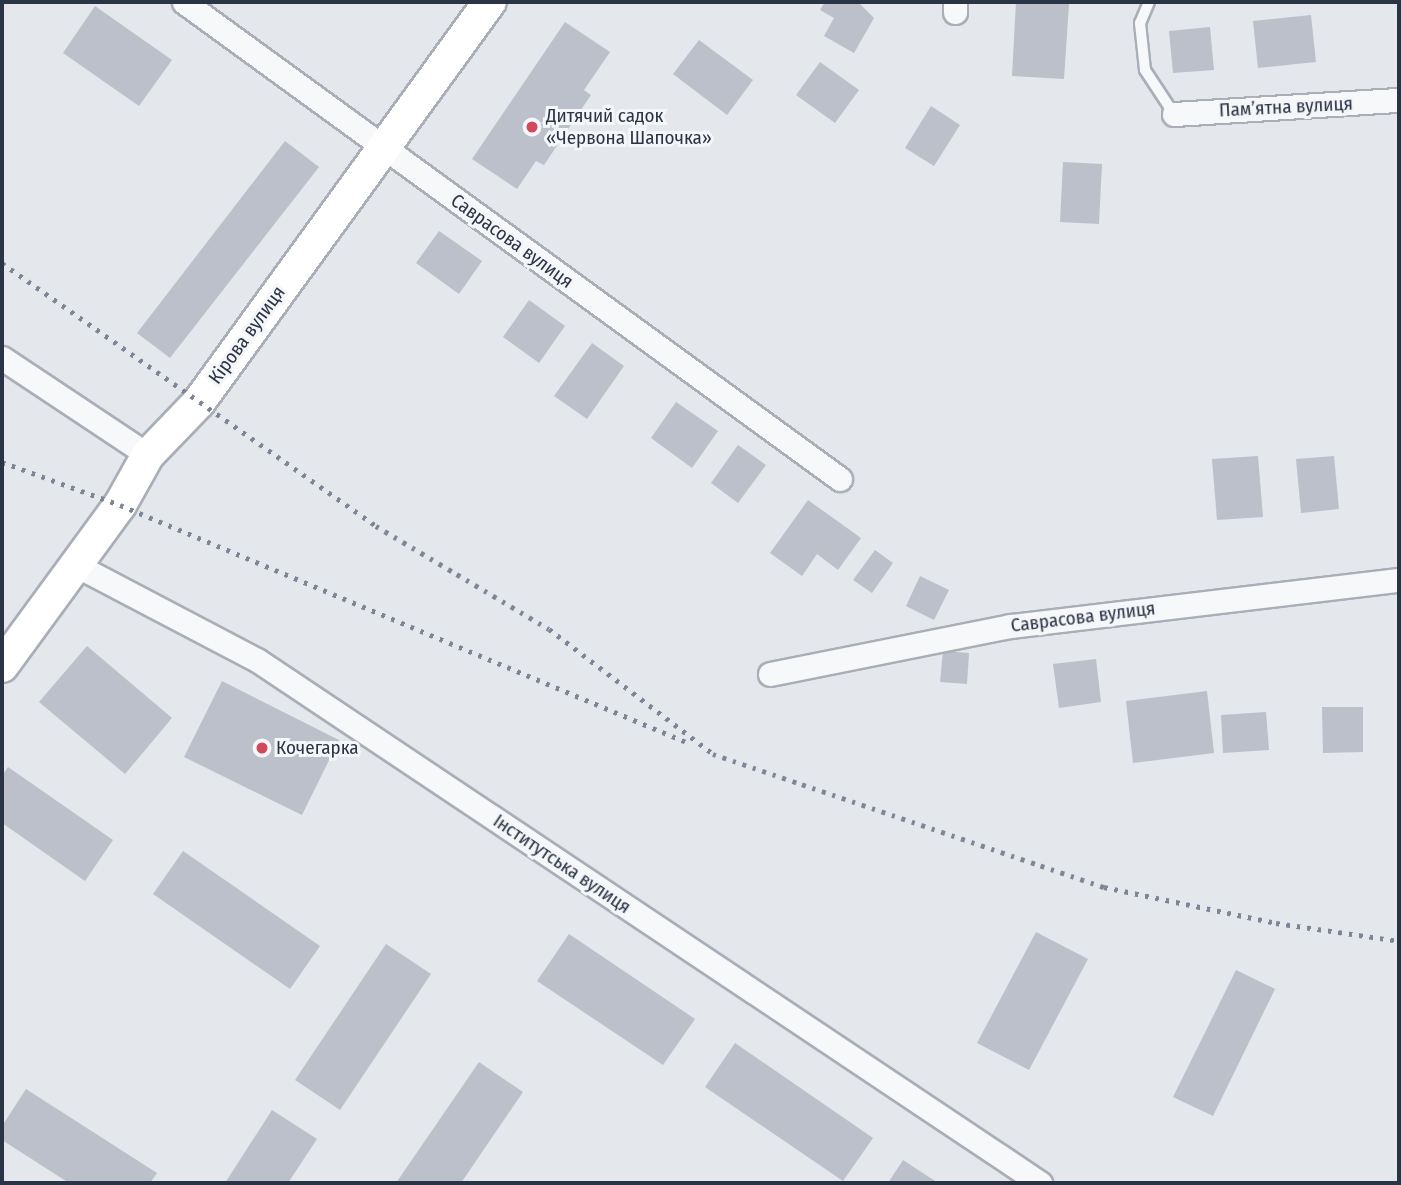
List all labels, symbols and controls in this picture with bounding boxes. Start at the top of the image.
street label: Пам’ятна вулиця [1218,92,1354,122]
place label: Дитячий садок «Червона Шапочка» [546,105,712,149]
marker: Дитячий садок «Червона Шапочка» [524,119,540,135]
street label: Саврасова вулиця [446,189,578,293]
street label: Кірова вулиця [204,282,290,388]
street label: Саврасова вулиця [1009,597,1157,637]
place label: Кочегарка [276,737,359,759]
marker: Кочегарка [254,740,270,756]
street label: Інститутська вулиця [489,810,635,918]

